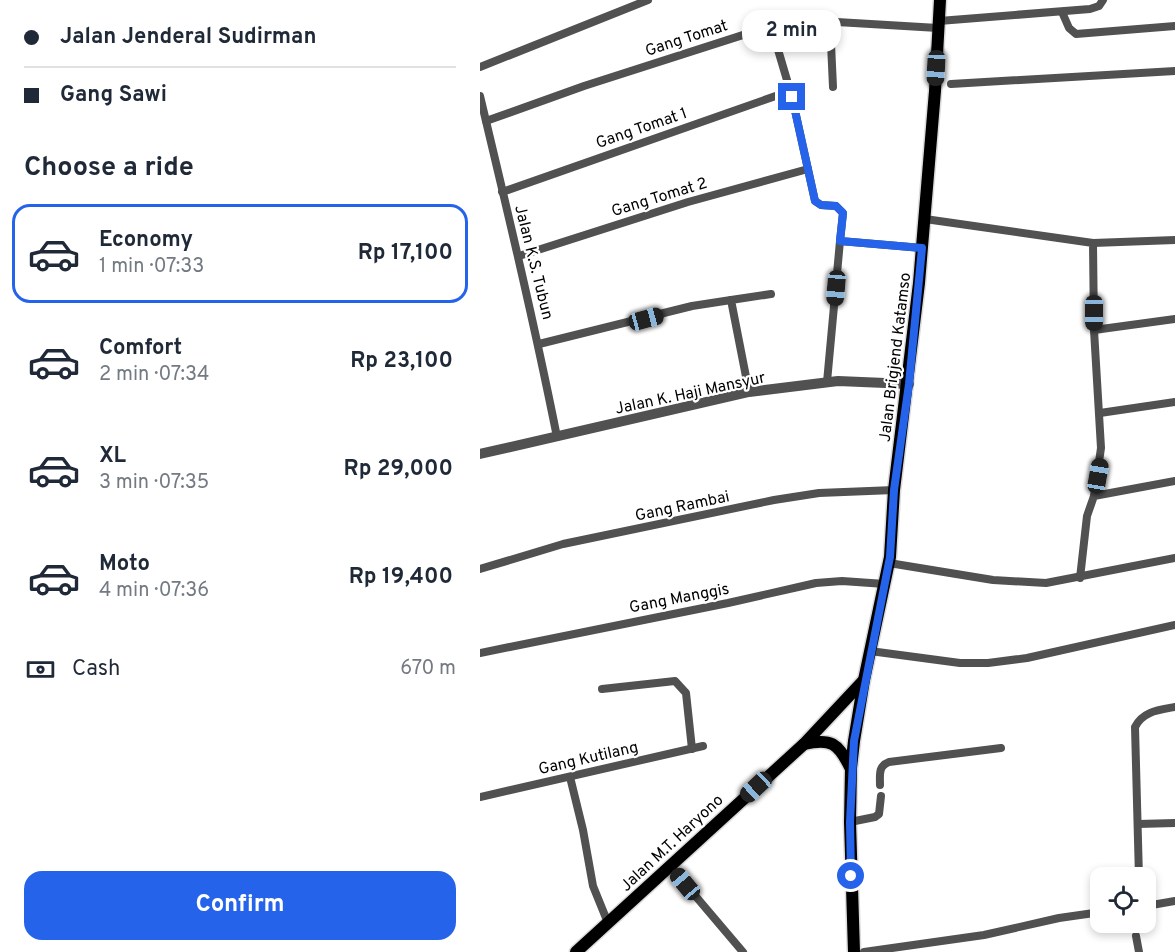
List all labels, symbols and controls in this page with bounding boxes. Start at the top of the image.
callout: 2 min [742,10,842,52]
street label: Gang Tomat [643,16,730,62]
text: 2 min [765,18,818,44]
text: Jalan Jenderal Sudirman [60,24,316,51]
car [926,50,946,86]
text: Gang Sawi [60,82,167,109]
route end [778,83,805,110]
street label: Gang Tomat 1 [593,104,690,154]
text: Choose a ride [24,151,194,185]
street label: Gang Tomat 2 [609,174,710,222]
street label: Jalan K.S. Tubun [509,203,557,322]
icon: car [27,227,81,281]
text: Economy [99,227,193,254]
text: Rp 17,100 [358,240,453,267]
text: 1 min · 07:33 [99,254,204,280]
car [825,269,847,307]
street label: Jalan Brigjend Katamso [876,271,916,443]
car [1085,295,1103,331]
car [626,306,666,332]
icon: car [27,335,81,389]
text: Comfort [99,335,182,362]
text: Rp 23,100 [350,348,453,375]
text: 2 min · 07:34 [99,362,209,388]
street label: Jalan K. Haji Mansyur [613,368,767,420]
icon: car [27,443,81,497]
text: XL [99,443,126,470]
text: Rp 29,000 [344,456,453,483]
car [1086,457,1110,495]
text: 3 min · 07:35 [99,470,209,496]
street label: Gang Rambai [633,487,731,527]
icon: car [27,551,81,605]
text: Moto [99,551,150,578]
text: Rp 19,400 [349,564,453,591]
text: 4 min · 07:36 [99,578,209,604]
street label: Gang Manggis [628,579,731,618]
icon: cash [24,653,57,686]
text: Cash [72,656,121,683]
text: 670 m [400,656,456,682]
street label: Gang Kutilang [537,738,640,780]
car [737,768,775,806]
street label: Jalan M.T. Haryono [617,791,728,896]
route start [837,862,864,889]
car [667,864,703,904]
map controls [1090,867,1156,933]
button: locate [1090,867,1156,933]
button: Confirm [24,871,456,940]

